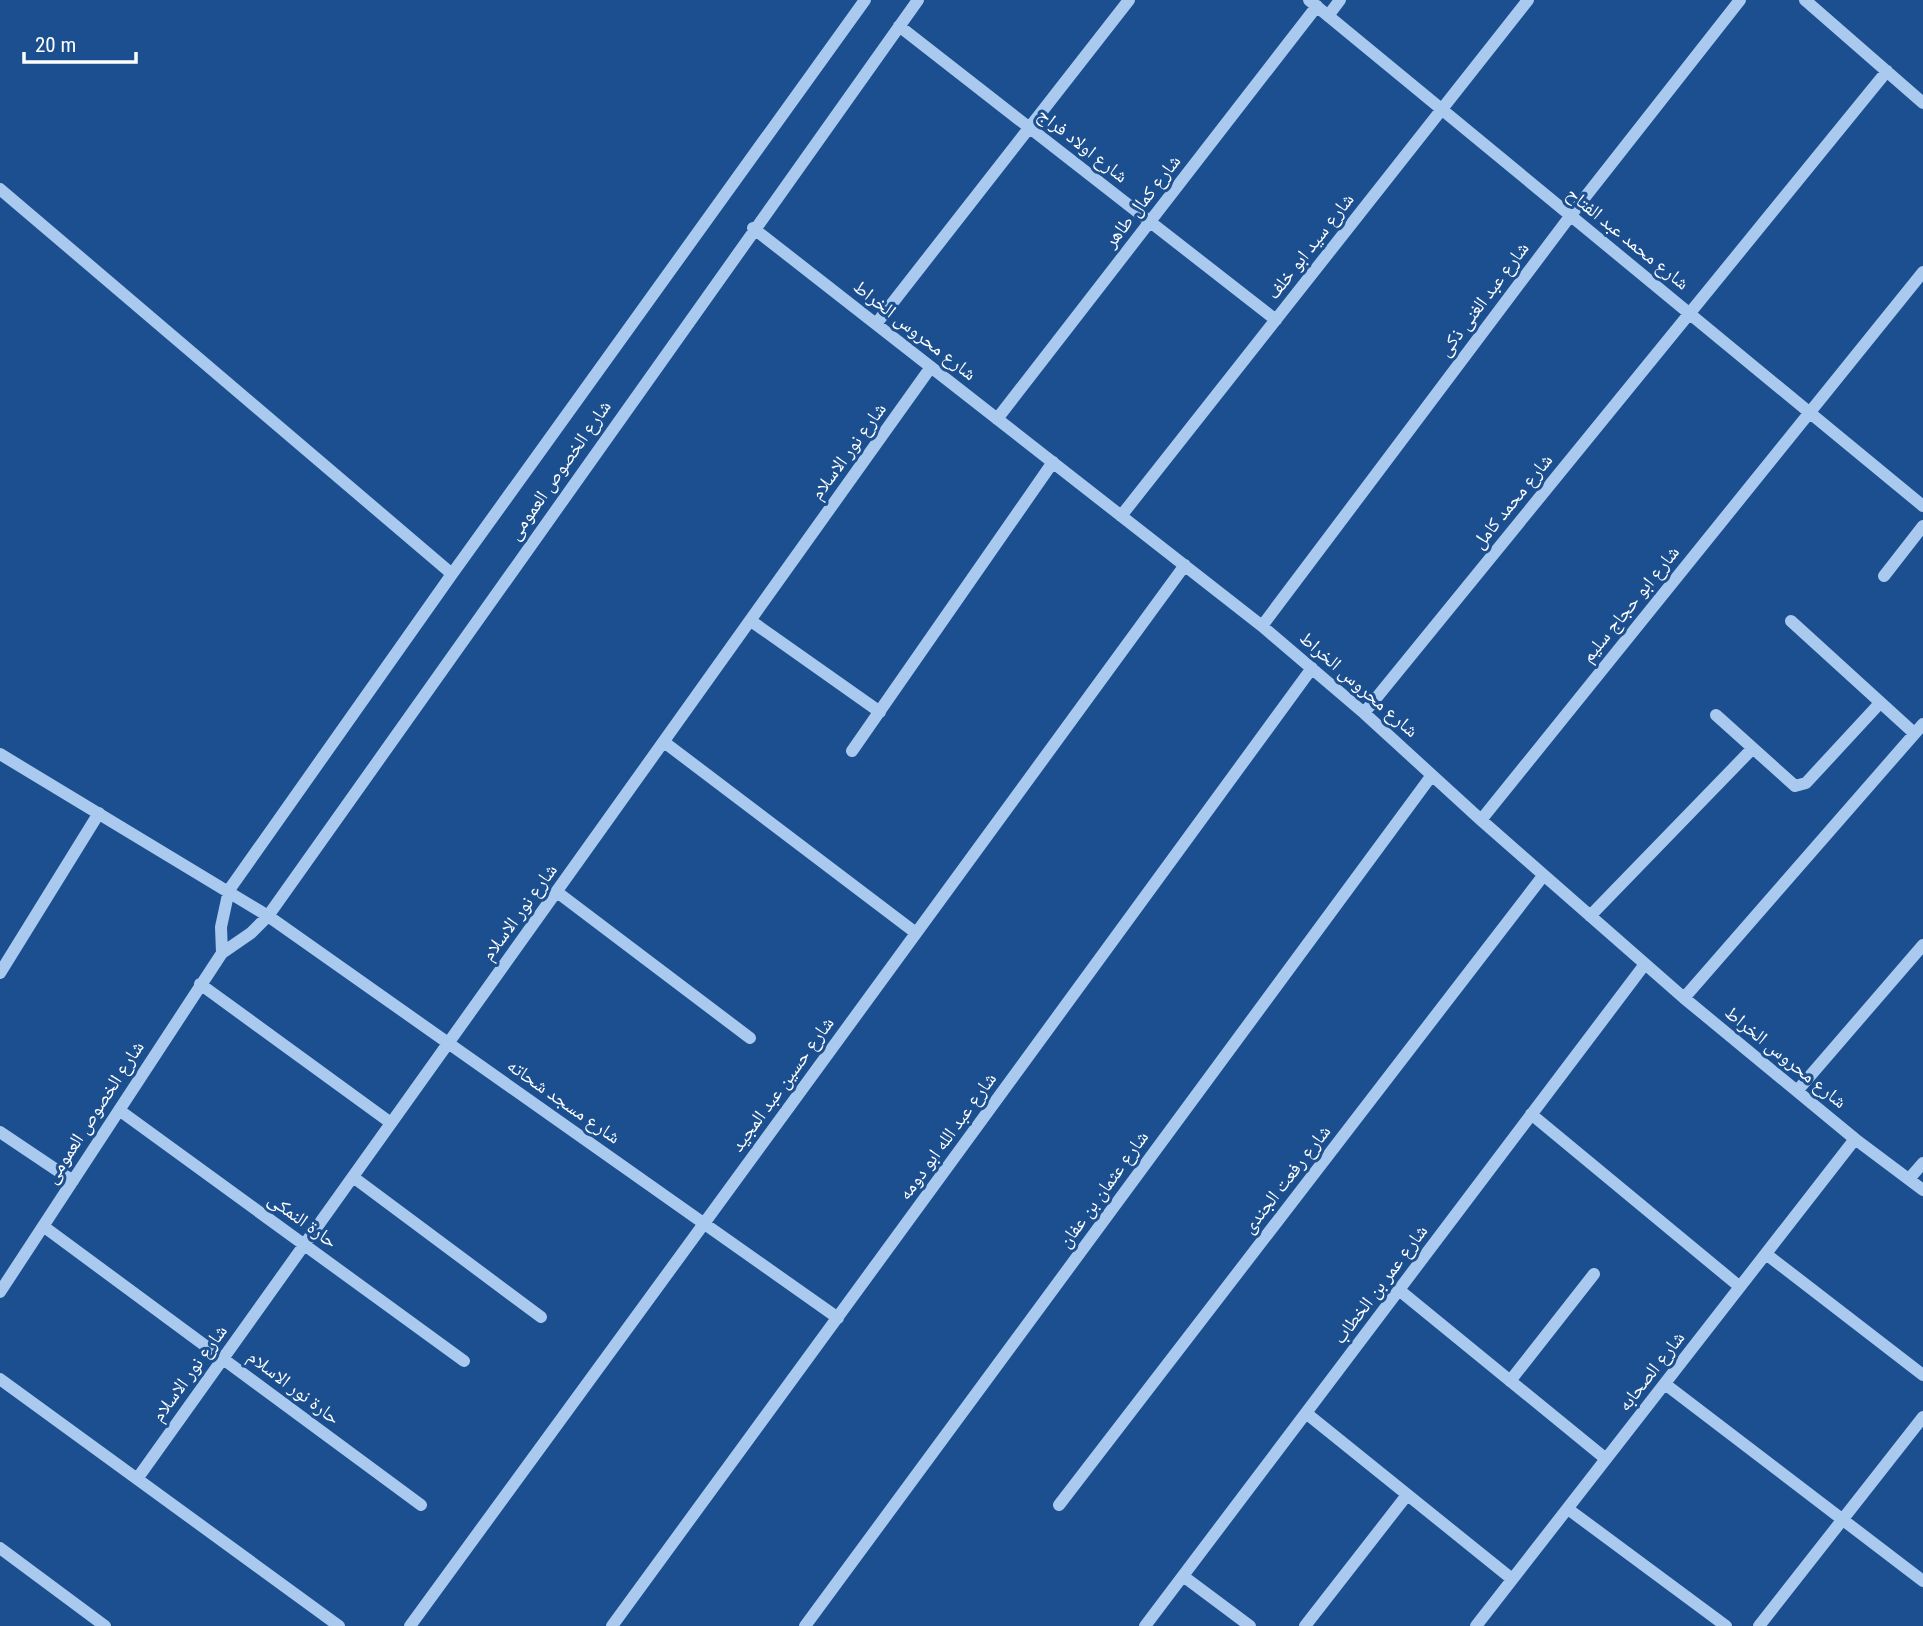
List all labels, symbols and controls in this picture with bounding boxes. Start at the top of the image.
scale bar [24,21,136,65]
text: 20 m [35,33,76,57]
street label: شارع اولاد فراج [1033,103,1133,187]
street label: شارع كمال طاهر [1098,150,1185,253]
street label: شارع محمد عبد الفتاح [1562,181,1694,295]
street label: شارع سيد ابو خلف [1261,188,1359,304]
street label: شارع عبد الغنى ذكى [1433,237,1533,361]
street label: شارع محروس الخراط [849,275,981,385]
street label: شارع الخصوص العمومى [502,396,616,544]
street label: شارع نور الاسلام [805,398,892,505]
street label: شارع محمد كامل [1467,449,1557,553]
street label: شارع ابو حجاج سليم [1576,541,1685,668]
street label: شارع محروس الخراط [1295,626,1423,742]
street label: شارع نور الاسلام [476,859,563,966]
street label: شارع محروس الخراط [1720,1001,1852,1113]
street label: شارع حسين عبد المجيد [725,1012,839,1156]
street label: شارع الخصوص العمومى [39,1036,149,1188]
street label: شارع مسجد شحاته [503,1053,625,1149]
street label: شارع عبد الله ابو دومه [893,1068,1001,1204]
street label: شارع رفعت الجندى [1237,1120,1335,1238]
street label: شارع عثمان بن عفان [1053,1126,1153,1252]
street label: حارة النمكى [264,1187,342,1253]
street label: شارع عمر بن الخطاب [1328,1220,1432,1348]
street label: شارع نور الاسلام [146,1320,233,1427]
street label: شارع الصحابه [1613,1326,1689,1416]
street label: حارة نور الاسلام [242,1345,345,1431]

